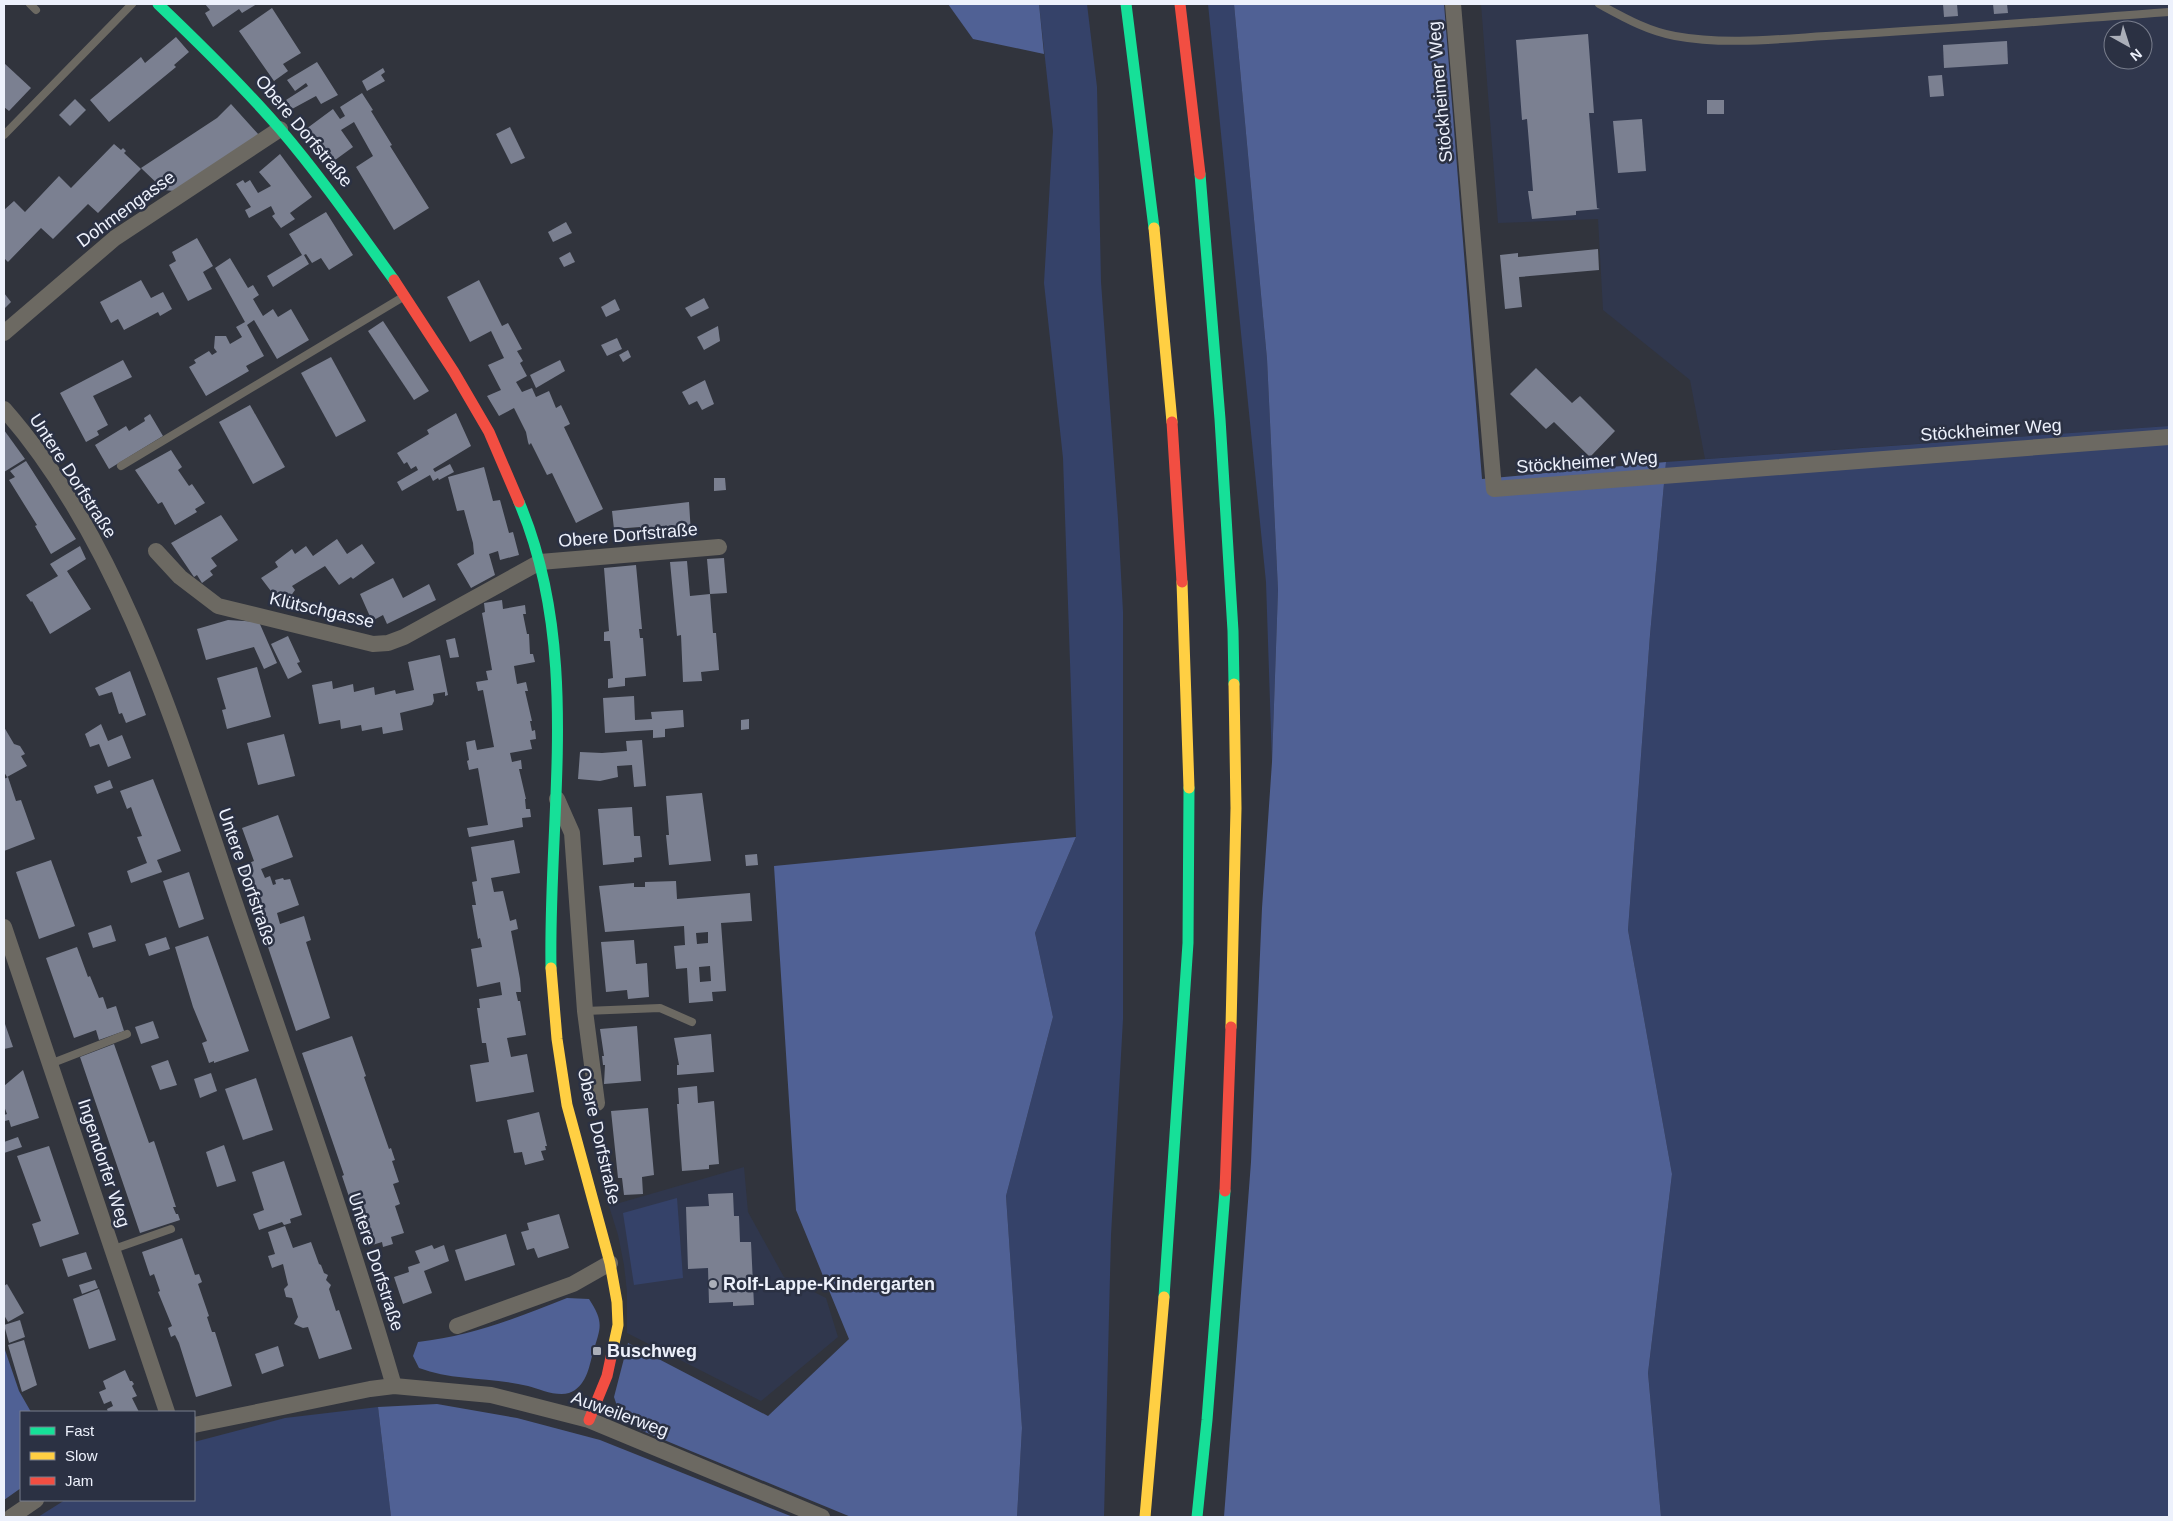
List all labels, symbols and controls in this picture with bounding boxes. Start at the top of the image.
north arrow [2103,20,2153,70]
street label: Stöckheimer Weg [1424,21,1456,163]
text: N [2127,46,2145,65]
street label: Obere Dorfstraße [251,71,357,191]
street label: Dohmengasse [73,167,179,251]
street label: Untere Dorfstraße [25,410,121,542]
street label: Stöckheimer Weg [1920,415,2062,445]
street label: Stöckheimer Weg [1516,447,1658,477]
street label: Obere Dorfstraße [557,519,699,551]
street label: Klütschgasse [268,588,376,632]
street label: Untere Dorfstraße [214,806,280,948]
street label: Obere Dorfstraße [574,1066,624,1206]
street label: Ingendorfer Weg [74,1096,134,1230]
street label: Untere Dorfstraße [344,1190,408,1334]
place label: Rolf-Lappe-Kindergarten [723,1274,935,1294]
marker: Rolf-Lappe-Kindergarten [707,1278,719,1290]
place label: Buschweg [607,1341,697,1361]
marker: Buschweg [591,1345,603,1357]
street label: Auweilerweg [569,1387,671,1441]
legend [20,1411,195,1501]
text: Fast [65,1422,95,1439]
text: Slow [65,1447,98,1464]
text: Jam [65,1472,93,1489]

